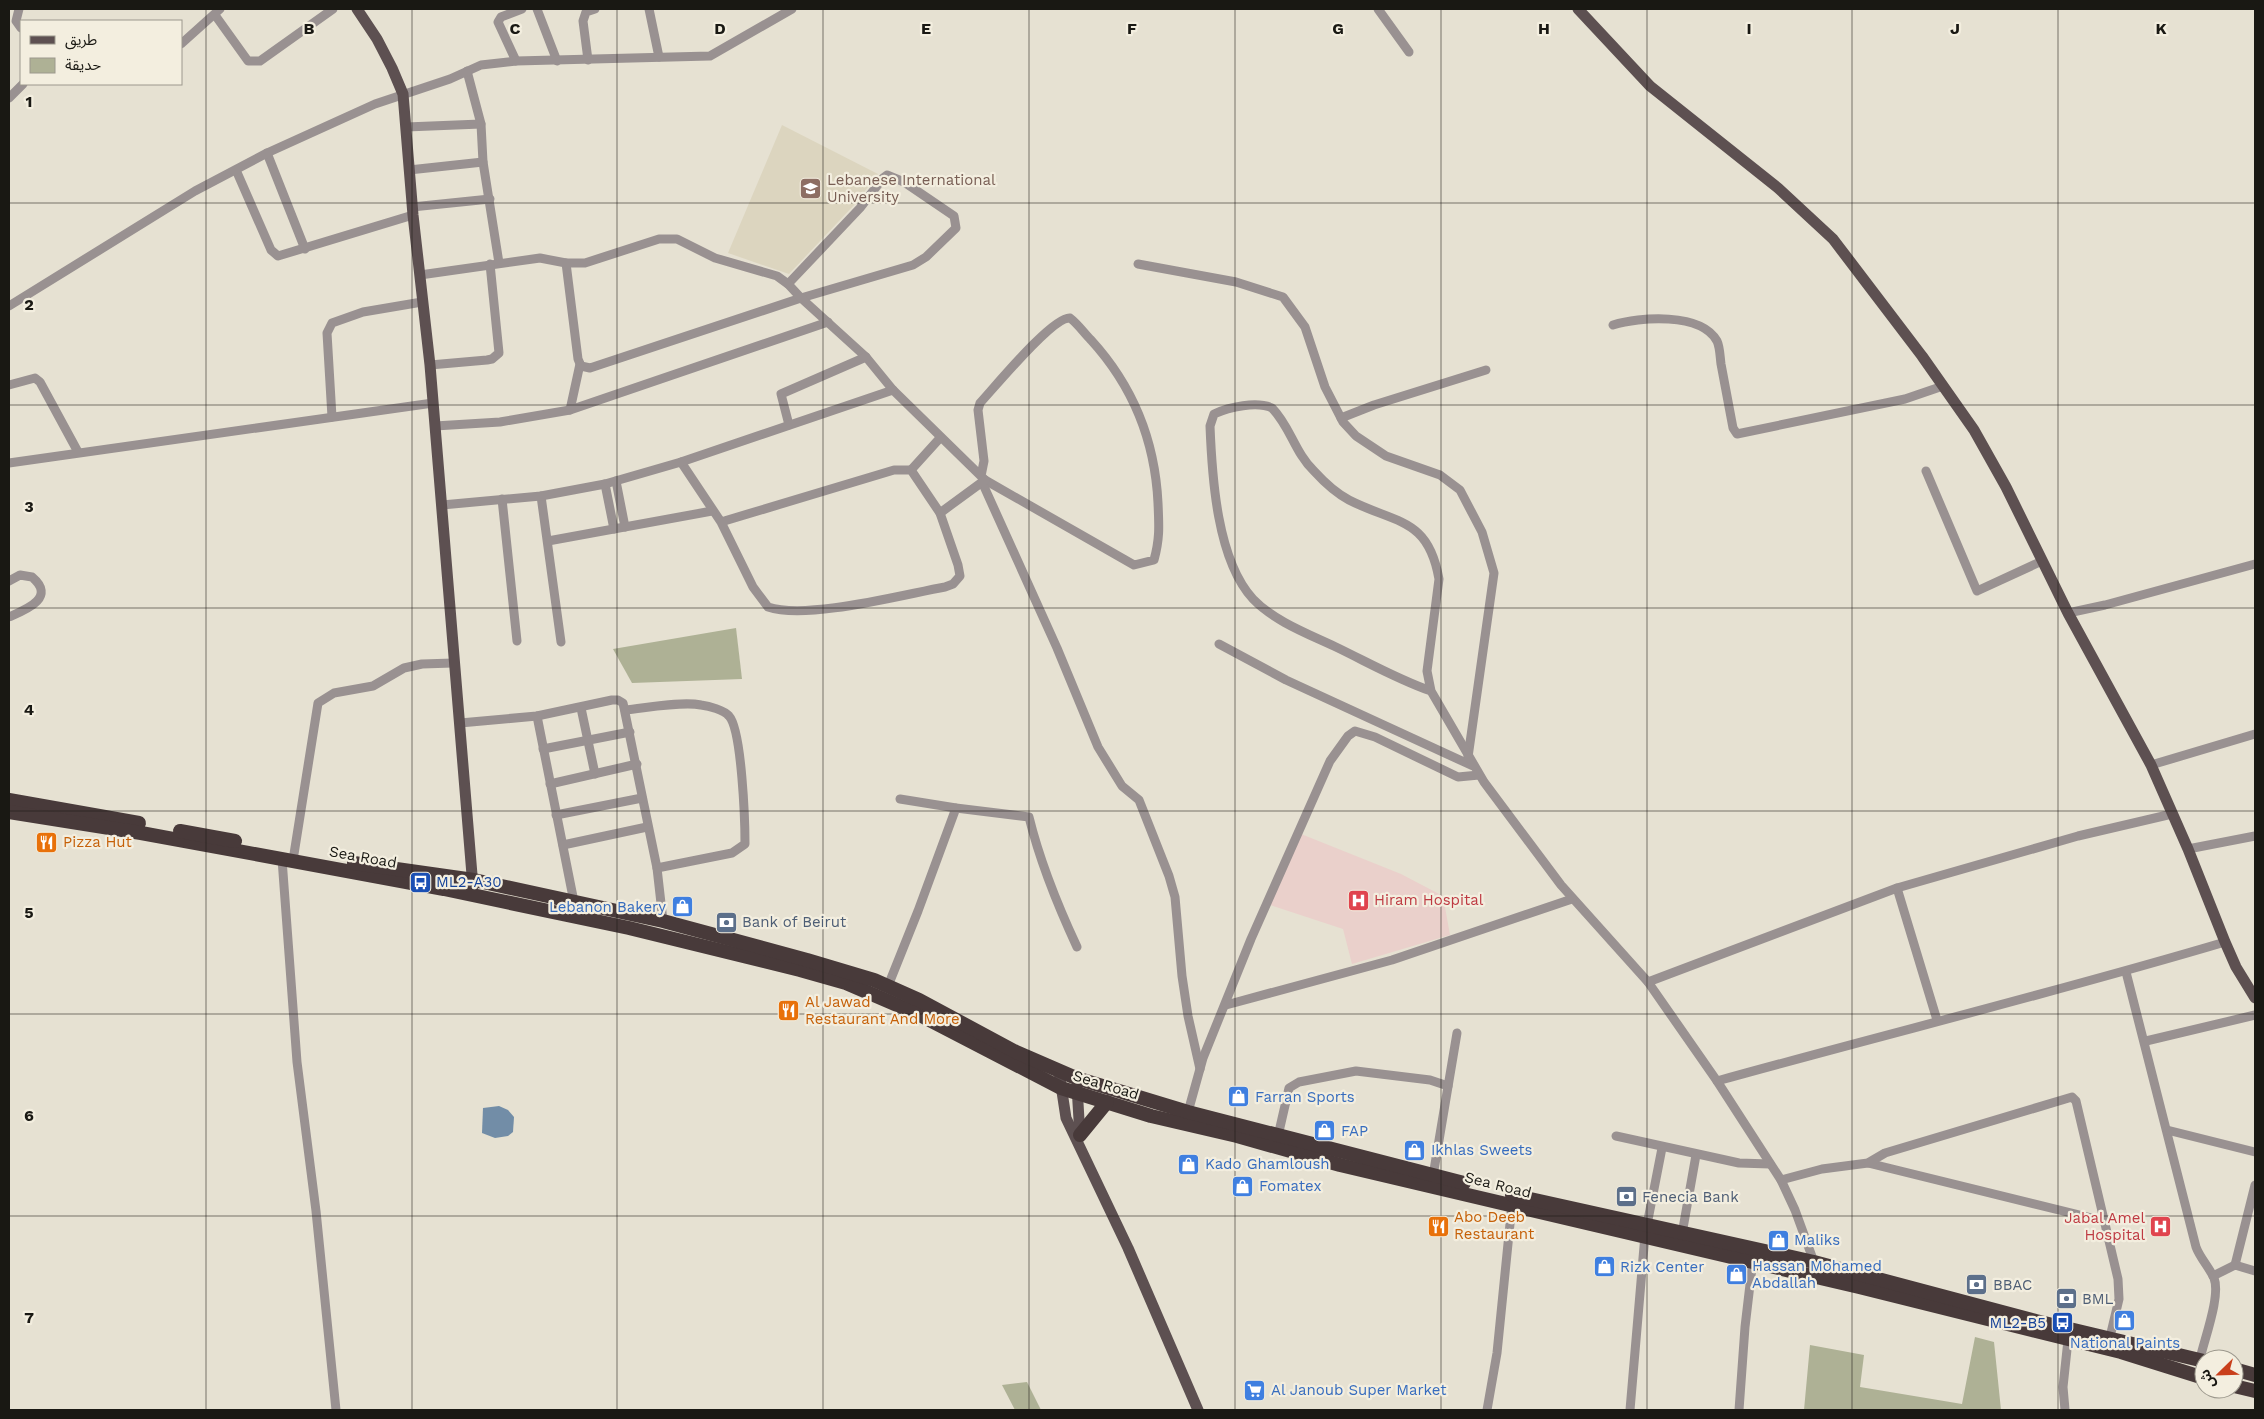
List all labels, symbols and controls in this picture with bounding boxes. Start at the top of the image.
text: B [304,19,315,38]
text: C [510,19,521,38]
text: D [714,19,726,38]
text: E [921,19,931,38]
text: F [1127,19,1137,38]
text: G [1332,19,1344,38]
text: H [1538,19,1550,38]
text: I [1746,19,1752,38]
text: J [1950,19,1960,38]
text: K [2155,19,2167,38]
legend [20,20,182,85]
text: طريق [65,31,97,50]
text: حديقة [65,56,101,74]
text: 1 [26,92,32,111]
place label: Lebanese International University [827,171,996,206]
school or university icon: Lebanese International University [799,177,823,201]
text: 2 [24,295,34,314]
text: 3 [24,497,34,516]
text: 4 [24,700,34,719]
restaurant icon: Pizza Hut [35,830,59,854]
place label: Pizza Hut [63,833,133,851]
street label: Sea Road [328,842,398,872]
bus stop icon: ML2-A30 [408,870,432,894]
place label: ML2-A30 [436,873,502,891]
hospital icon: Hiram Hospital [1346,888,1370,912]
place label: Hiram Hospital [1374,891,1484,909]
shop icon: Lebanon Bakery [670,895,694,919]
place label: Lebanon Bakery [549,898,666,916]
text: 5 [24,903,34,922]
bank icon: Bank of Beirut [714,910,738,934]
place label: Bank of Beirut [742,913,847,931]
place label: Al Jawad Restaurant And More [805,993,960,1028]
restaurant icon: Al Jawad Restaurant And More [777,999,801,1023]
street label: Sea Road [1071,1066,1141,1104]
shop icon: Farran Sports [1227,1085,1251,1109]
place label: Farran Sports [1255,1088,1355,1106]
text: 6 [24,1106,34,1125]
shop icon: FAP [1313,1119,1337,1143]
place label: FAP [1341,1122,1368,1140]
shop icon: Ikhlas Sweets [1403,1138,1427,1162]
place label: Ikhlas Sweets [1431,1141,1533,1159]
shop icon: Kado Ghamloush [1177,1152,1201,1176]
place label: Kado Ghamloush [1205,1155,1330,1173]
street label: Sea Road [1463,1168,1533,1202]
shop icon: Fomatex [1231,1174,1255,1198]
place label: Fomatex [1259,1177,1321,1195]
bank icon: Fenecia Bank [1614,1185,1638,1209]
place label: Fenecia Bank [1642,1188,1739,1206]
place label: Abo Deeb Restaurant [1454,1208,1535,1243]
place label: Jabal Amel Hospital [2064,1209,2145,1244]
restaurant icon: Abo Deeb Restaurant [1426,1214,1450,1238]
hospital icon: Jabal Amel Hospital [2149,1215,2173,1239]
shop icon: Maliks [1766,1228,1790,1252]
place label: Maliks [1794,1231,1840,1249]
shop icon: Rizk Center [1592,1255,1616,1279]
place label: Hassan Mohamed Abdallah [1752,1257,1882,1292]
place label: Rizk Center [1620,1258,1704,1276]
shop icon: Hassan Mohamed Abdallah [1724,1263,1748,1287]
bank icon: BBAC [1965,1273,1989,1297]
place label: BBAC [1993,1276,2032,1294]
bank icon: BML [2054,1287,2078,1311]
place label: BML [2082,1290,2114,1308]
text: 7 [24,1308,34,1327]
shop icon: National Paints [2113,1308,2137,1332]
bus stop icon: ML2-B5 [2050,1311,2074,1335]
place label: ML2-B5 [1990,1314,2046,1332]
place label: National Paints [2070,1334,2180,1352]
north arrow [2194,1349,2244,1399]
text: ش [2196,1367,2218,1391]
supermarket icon: Al Janoub Super Market [1243,1378,1267,1402]
place label: Al Janoub Super Market [1271,1381,1447,1399]

